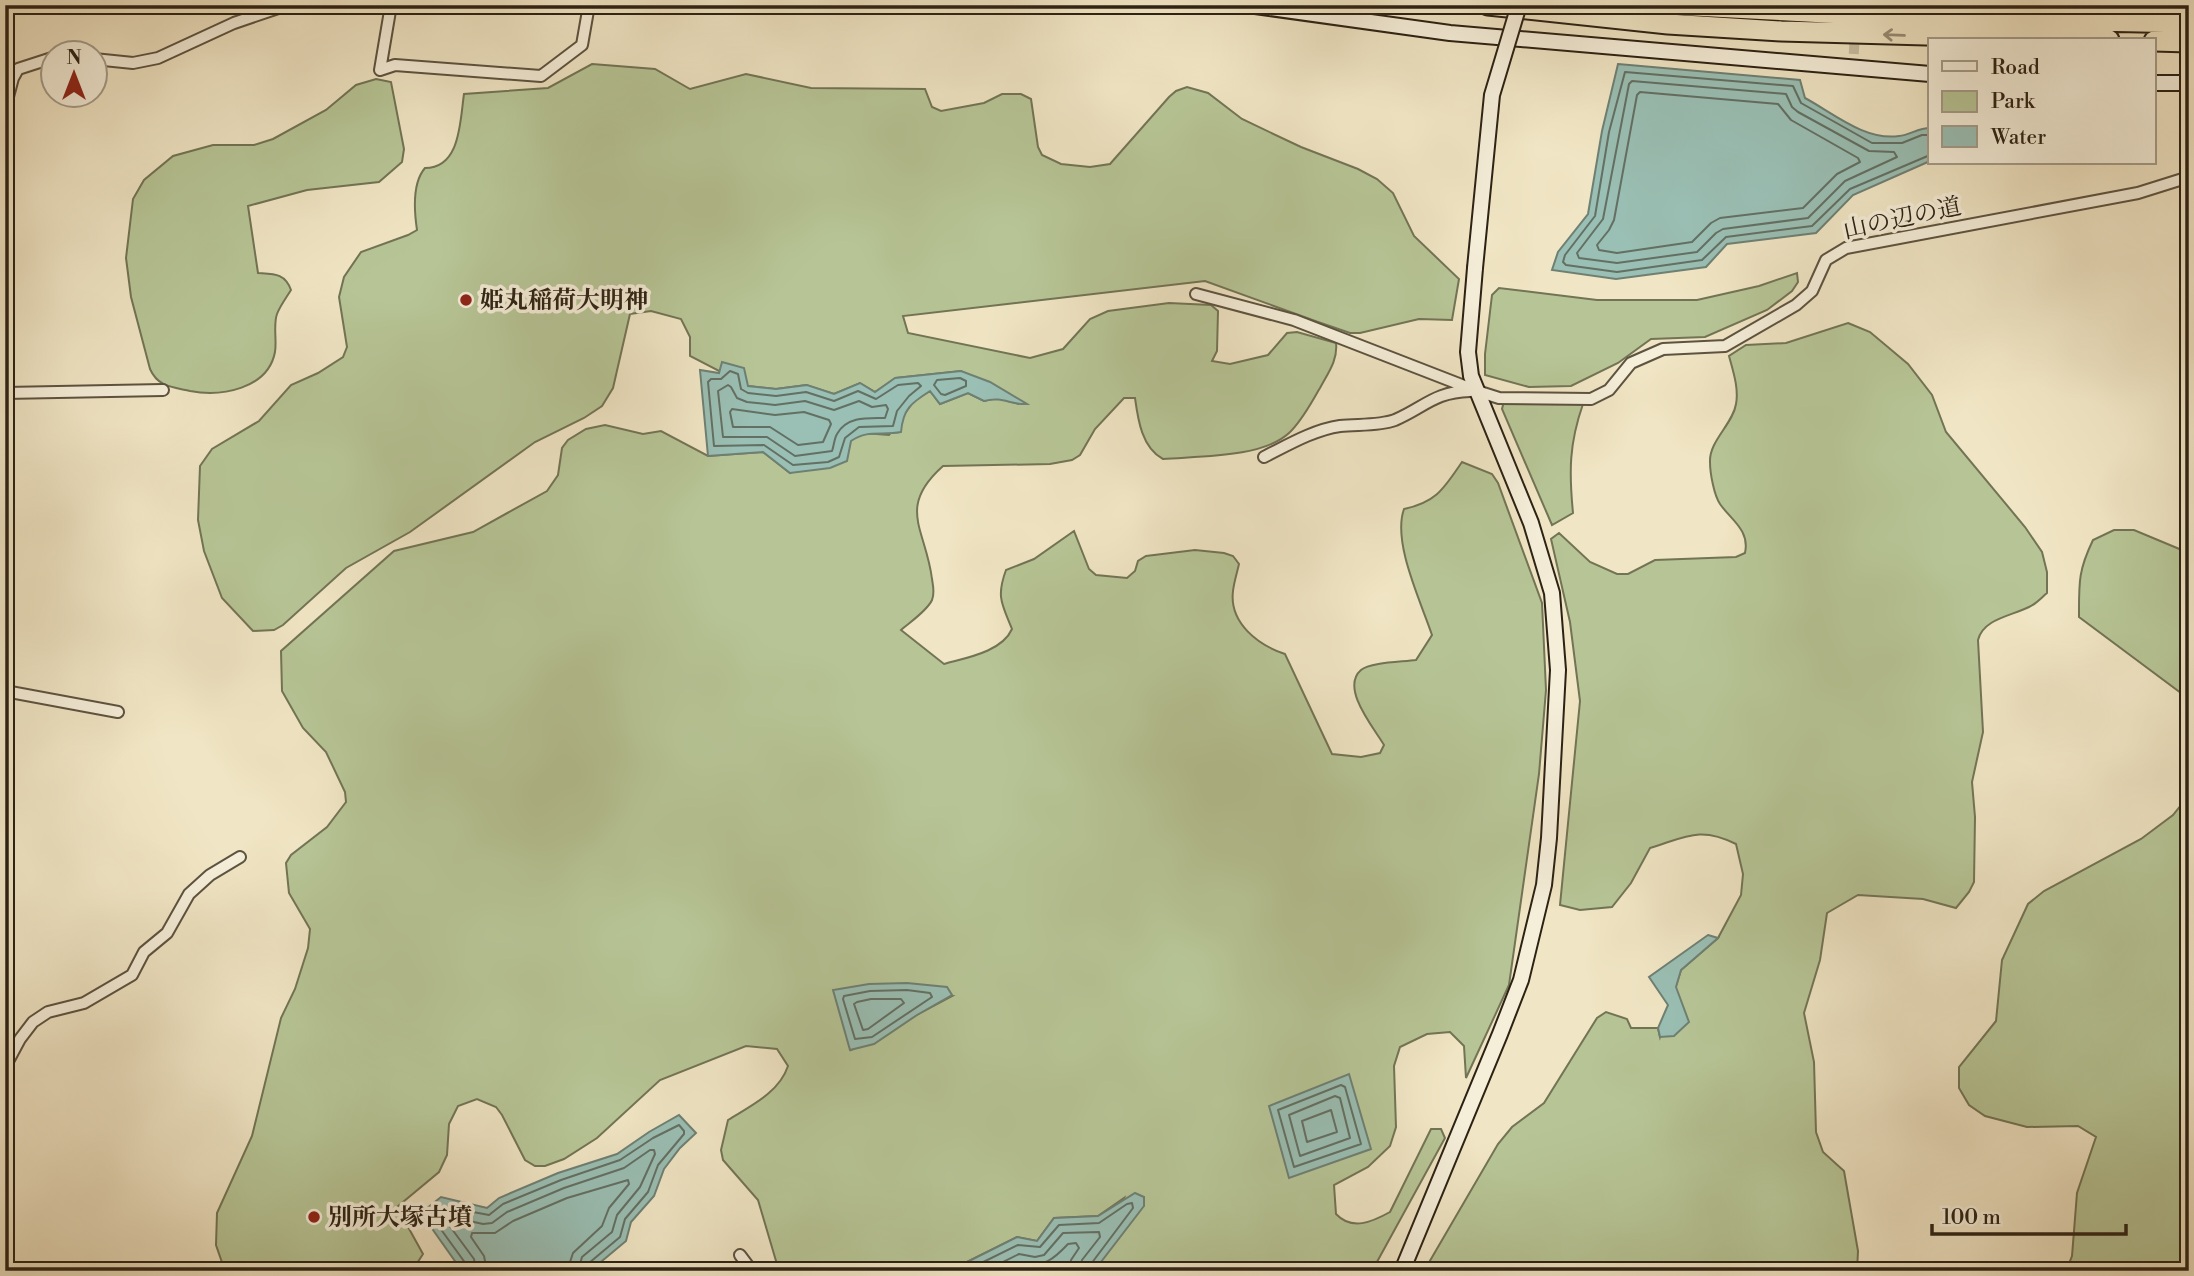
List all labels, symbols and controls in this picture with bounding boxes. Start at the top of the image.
one-way arrow [1883,29,1906,42]
north arrow [38,38,108,108]
legend [1928,38,2156,164]
text: N [66,46,82,70]
text: Road [1991,55,2040,81]
text: Park [1991,89,2036,115]
text: Water [1990,125,2046,151]
street label: 山の辺の道 [1840,192,1964,246]
place label: 姫丸稲荷大明神 [480,286,648,316]
marker: 姫丸稲荷大明神 [458,292,474,308]
scale bar [1932,1192,2126,1236]
place label: 別所大塚古墳 [328,1203,472,1233]
text: 100 m [1942,1205,2001,1231]
marker: 別所大塚古墳 [306,1209,322,1225]

